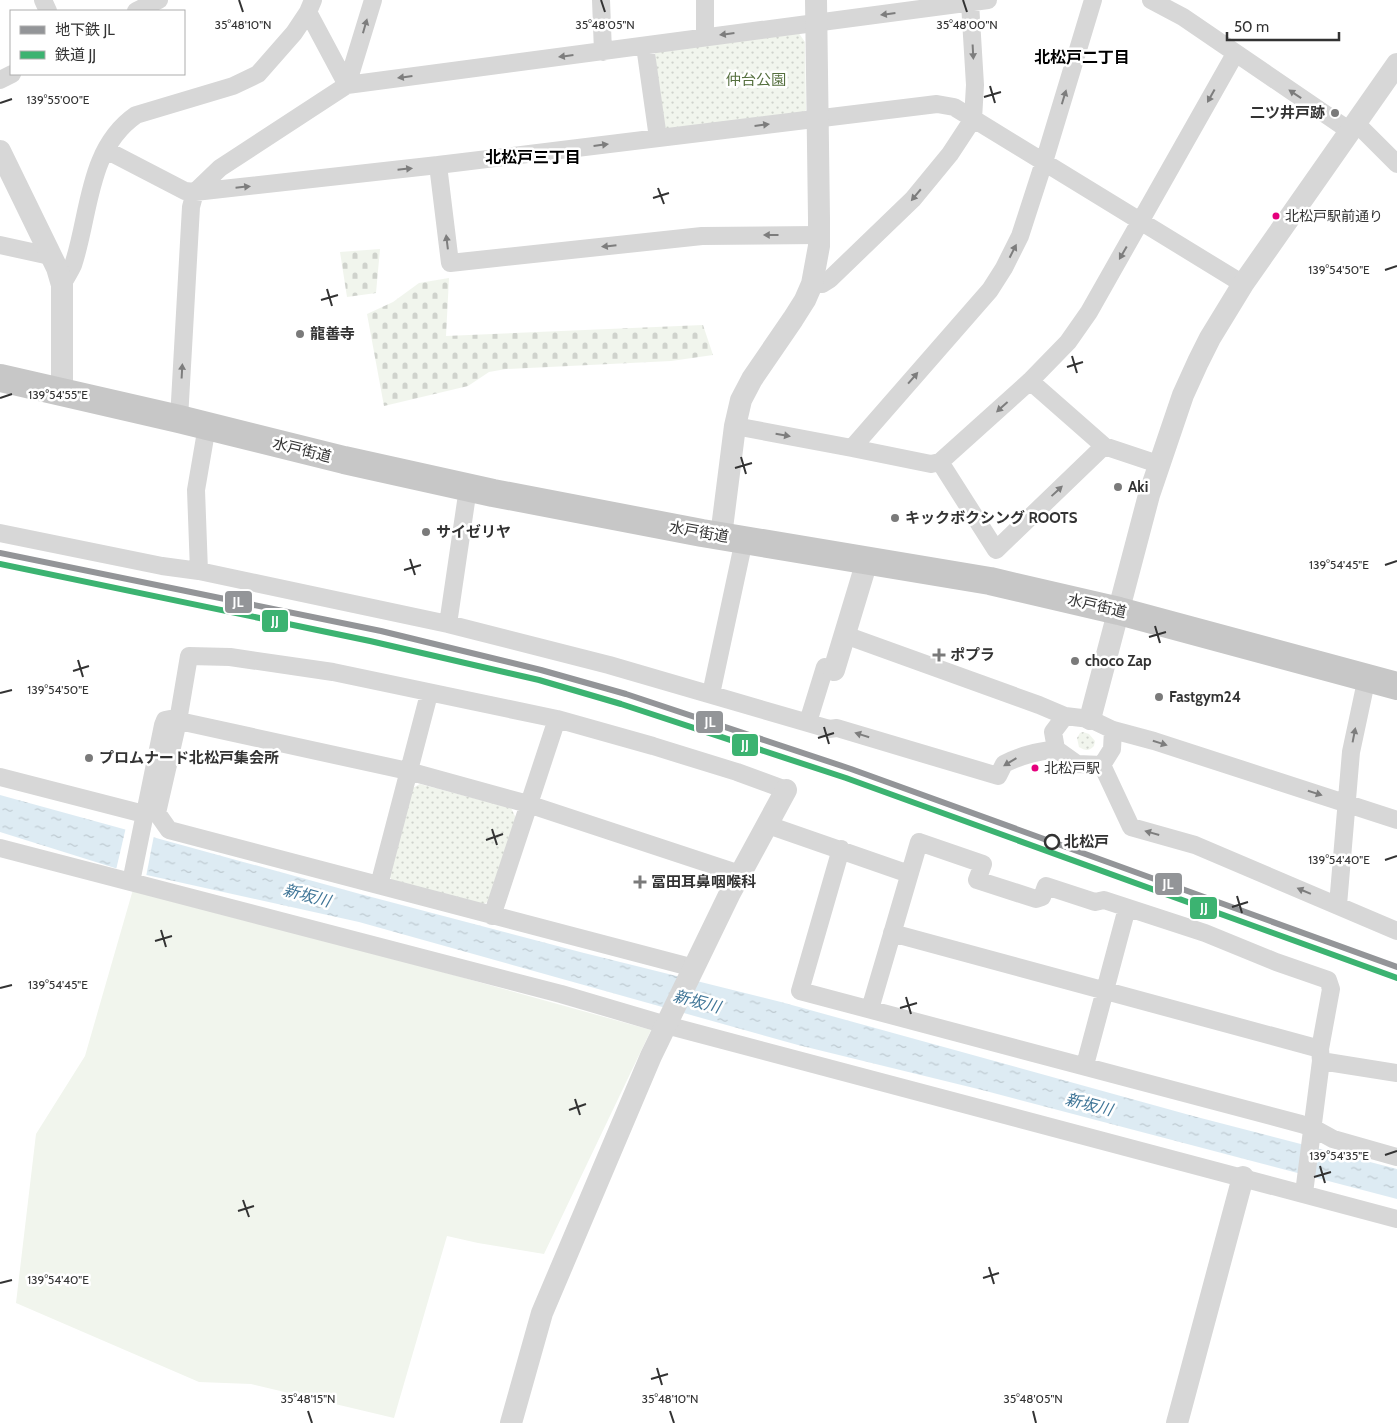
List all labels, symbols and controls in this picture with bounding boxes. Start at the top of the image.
legend [10,10,185,75]
one-way arrow [880,10,896,18]
scale bar [1227,10,1340,42]
text: 35°48'10"N [214,17,272,32]
text: 35°48'05"N [575,17,635,32]
text: 35°48'00"N [936,17,998,32]
one-way arrow [362,18,370,33]
text: 50 m [1234,18,1269,36]
text: 地下鉄 JL [55,21,115,39]
one-way arrow [719,30,735,38]
one-way arrow [969,44,977,60]
text: 鉄道 JJ [55,46,96,64]
district label: 北松戸二丁目 [1034,48,1130,67]
one-way arrow [558,53,574,61]
park label: 仲台公園 [726,71,786,89]
one-way arrow [396,73,412,81]
one-way arrow [1060,89,1068,104]
one-way arrow [1207,89,1215,104]
one-way arrow [1288,89,1302,99]
text: 139°55'00"E [26,92,90,107]
place label: 二ツ井戸跡 [1250,104,1325,122]
marker: 二ツ井戸跡 [1329,107,1341,119]
one-way arrow [754,121,770,129]
one-way arrow [593,141,609,149]
district label: 北松戸三丁目 [485,148,581,167]
one-way arrow [397,165,413,173]
one-way arrow [236,183,252,191]
one-way arrow [911,188,922,201]
place label: 北松戸駅前通り [1285,207,1383,225]
marker: 北松戸駅前通り [1271,211,1281,221]
one-way arrow [762,231,778,239]
one-way arrow [443,234,451,250]
one-way arrow [600,242,616,250]
one-way arrow [1009,243,1017,258]
one-way arrow [1118,247,1127,260]
text: 139°54'50"E [1308,262,1370,277]
place label: 龍善寺 [310,325,355,343]
marker: 龍善寺 [294,328,306,340]
one-way arrow [178,362,186,378]
one-way arrow [907,372,919,384]
text: 139°54'55"E [28,387,88,402]
one-way arrow [996,401,1008,413]
one-way arrow [776,432,792,440]
street label: 水戸街道 [271,434,333,466]
place label: Aki [1128,478,1148,496]
marker: Aki [1112,481,1124,493]
one-way arrow [1050,485,1062,497]
place label: キックボクシング ROOTS [905,509,1078,527]
marker: キックボクシング ROOTS [889,512,901,524]
street label: 水戸街道 [668,518,730,546]
place label: サイゼリヤ [436,523,511,541]
marker: サイゼリヤ [420,526,432,538]
text: 139°54'45"E [1309,557,1369,572]
line badge: JL [224,590,253,614]
street label: 水戸街道 [1066,590,1128,622]
text: JL [232,593,243,611]
line badge: JJ [261,609,289,633]
text: JJ [270,612,279,630]
place label: ポプラ [950,646,995,664]
marker: ポプラ [932,648,946,662]
place label: choco Zap [1085,652,1152,670]
marker: choco Zap [1069,655,1081,667]
text: 139°54'50"E [27,682,89,697]
place label: Fastgym24 [1169,688,1241,706]
marker: Fastgym24 [1153,691,1165,703]
line badge: JL [695,710,724,734]
text: JL [704,713,715,731]
one-way arrow [1351,726,1359,742]
one-way arrow [854,731,869,738]
line badge: JJ [731,733,759,757]
text: JJ [740,736,749,754]
one-way arrow [1153,739,1168,747]
place label: プロムナード北松戸集会所 [99,749,279,767]
marker: プロムナード北松戸集会所 [83,752,95,764]
one-way arrow [1003,757,1017,766]
place label: 北松戸駅 [1044,759,1100,777]
marker: 北松戸駅 [1030,763,1040,773]
one-way arrow [1307,790,1322,797]
one-way arrow [1145,828,1160,836]
place label: 北松戸 [1064,833,1109,851]
marker: 北松戸 [1044,834,1060,850]
text: 139°54'40"E [1308,852,1370,867]
line badge: JL [1154,872,1183,896]
place label: 冨田耳鼻咽喉科 [651,873,756,891]
marker: 冨田耳鼻咽喉科 [633,875,647,889]
text: JL [1162,875,1173,893]
water label: 新坂川 [281,880,334,911]
one-way arrow [1297,886,1311,894]
line badge: JJ [1189,896,1218,920]
text: JJ [1199,899,1208,917]
text: 139°54'45"E [28,977,88,992]
water label: 新坂川 [671,986,724,1017]
water label: 新坂川 [1063,1089,1116,1120]
text: 139°54'35"E [1309,1148,1369,1163]
text: 139°54'40"E [27,1272,89,1287]
text: 35°48'15"N [280,1391,336,1406]
text: 35°48'10"N [641,1391,699,1406]
text: 35°48'05"N [1003,1391,1063,1406]

